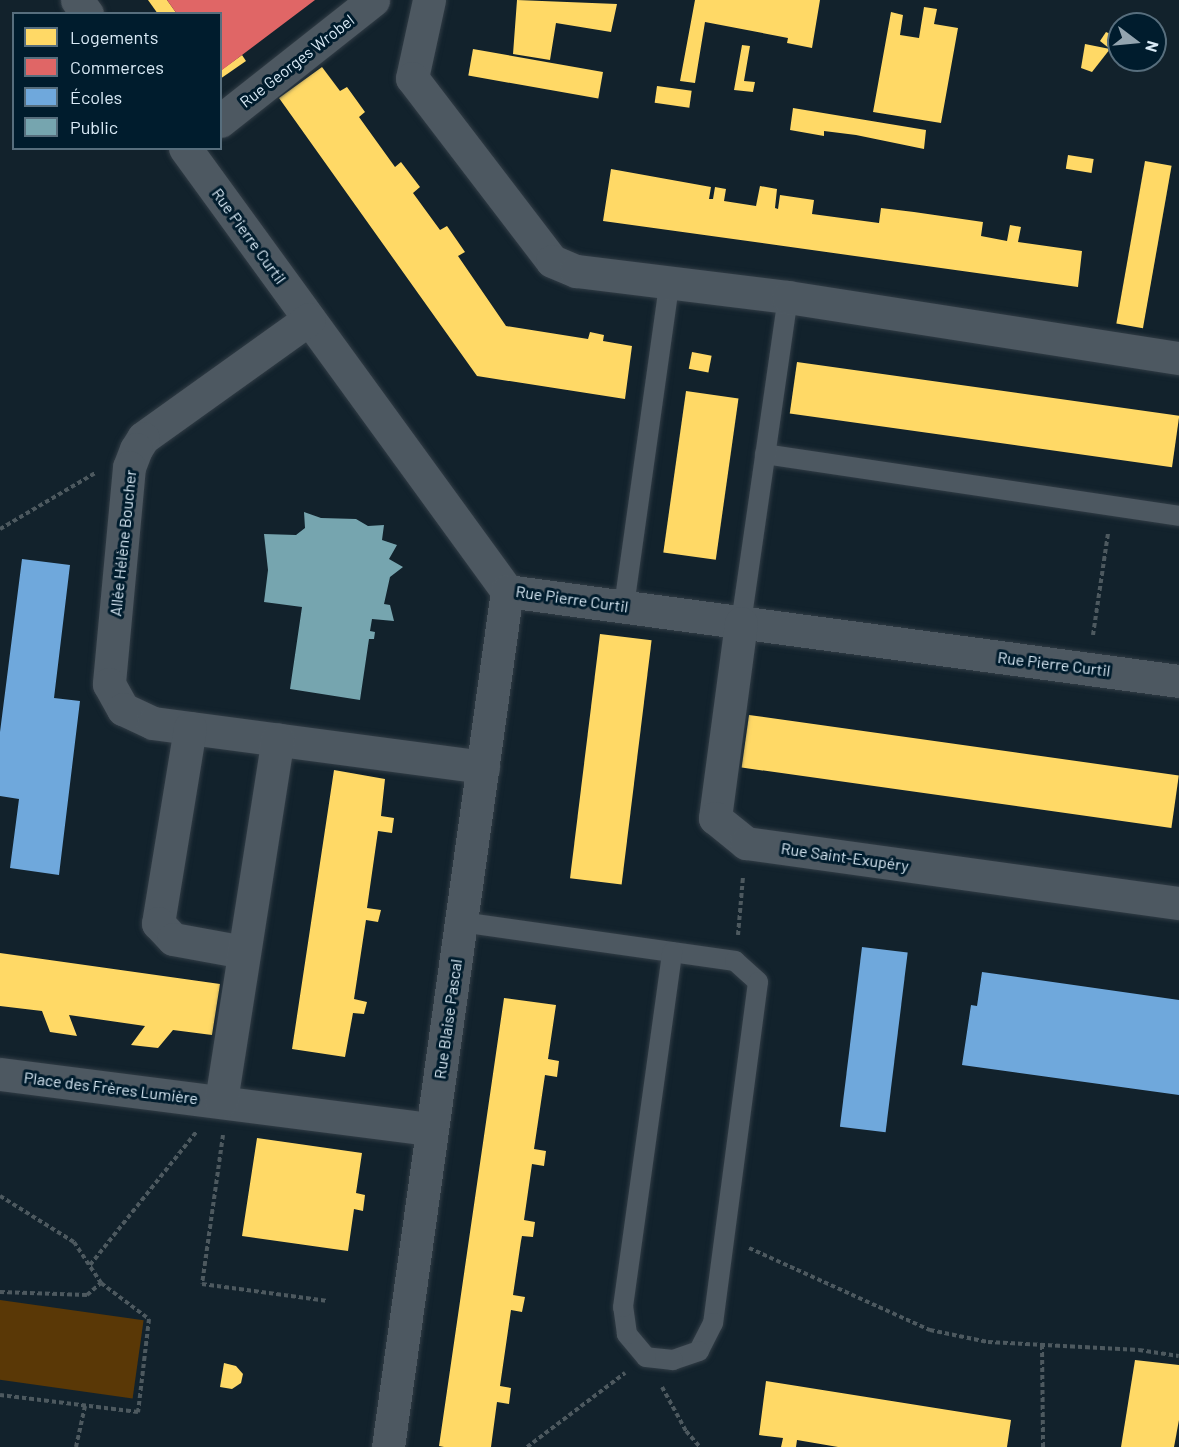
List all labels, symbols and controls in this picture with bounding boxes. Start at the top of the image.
street label: Rue Georges Wrobel [236,10,358,112]
legend [12,12,222,150]
north arrow [1107,12,1167,72]
text: Logements [70,26,159,48]
text: N [1142,39,1163,54]
text: Commerces [70,56,164,78]
text: Écoles [70,86,122,108]
text: Public [70,116,118,138]
street label: Rue Pierre Curtil [208,184,290,288]
street label: Allée Hélène Boucher [106,469,140,617]
street label: Rue Pierre Curtil [515,582,629,616]
street label: Rue Pierre Curtil [997,648,1111,680]
street label: Rue Saint-Exupéry [780,839,910,875]
street label: Rue Blaise Pascal [430,958,466,1080]
street label: Place des Frères Lumière [23,1068,199,1108]

